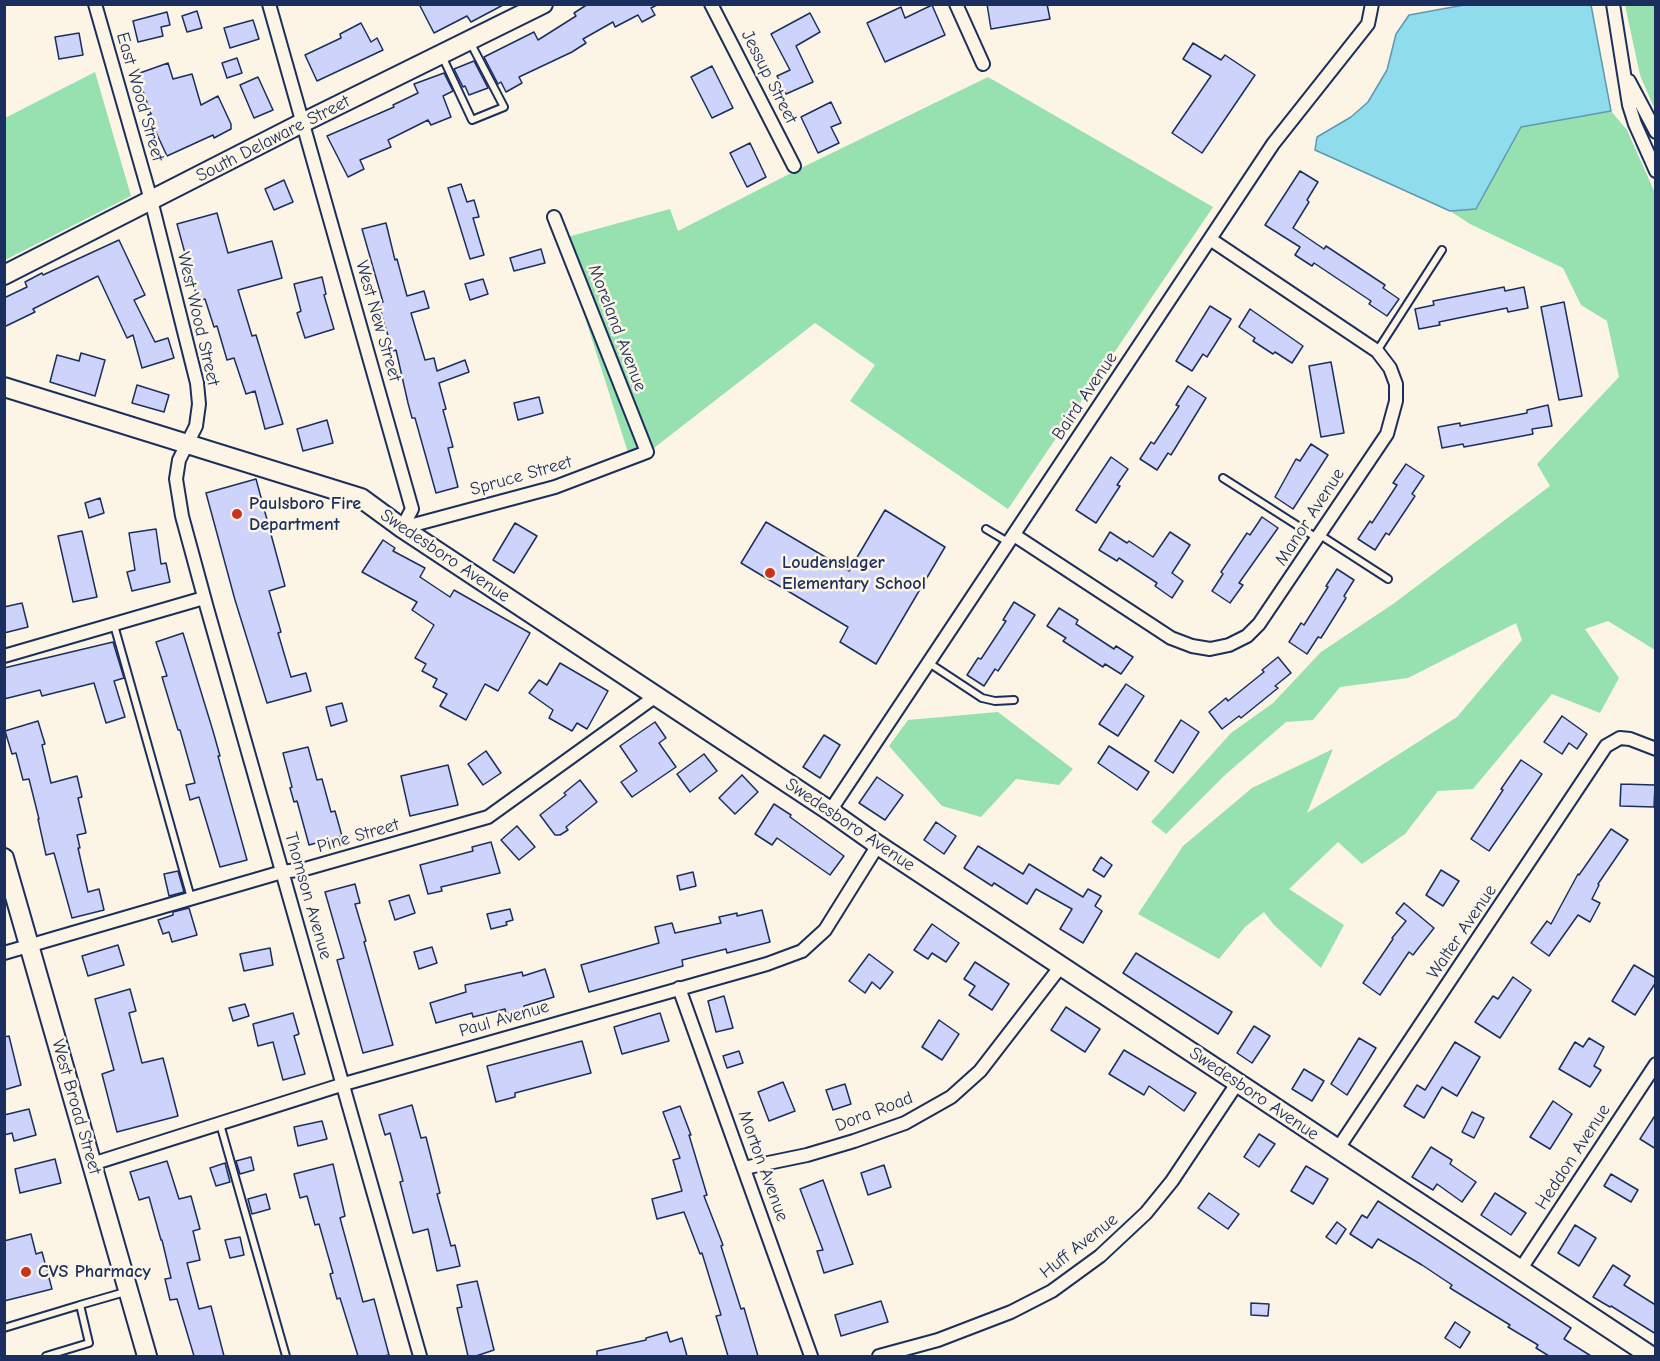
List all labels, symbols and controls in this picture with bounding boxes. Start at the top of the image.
street label: Jessup Street [736,27,802,127]
street label: East Wood Street [111,30,169,164]
street label: South Delaware Street [193,91,353,187]
street label: West Wood Street [172,250,224,388]
street label: West New Street [350,258,406,384]
street label: Moreland Avenue [583,262,651,394]
street label: Baird Avenue [1048,348,1122,444]
street label: Spruce Street [468,451,574,501]
street label: Manor Avenue [1270,464,1350,570]
place label: Paulsboro Fire Department [249,493,361,536]
street label: Swedesboro Avenue [376,505,514,607]
marker: Paulsboro Fire Department [230,507,244,521]
place label: Loudenslager Elementary School [782,552,926,594]
marker: Loudenslager Elementary School [763,566,777,580]
street label: Swedesboro Avenue [781,774,919,876]
street label: Pine Street [315,814,401,858]
street label: Thomson Avenue [280,830,336,962]
street label: Walter Avenue [1423,881,1501,983]
street label: Paul Avenue [457,996,551,1042]
street label: West Broad Street [46,1037,106,1177]
street label: Swedesboro Avenue [1185,1043,1323,1145]
street label: Dora Road [832,1087,916,1137]
street label: Heddon Avenue [1531,1100,1615,1214]
street label: Morton Avenue [733,1107,793,1225]
street label: Huff Avenue [1036,1209,1122,1283]
place label: CVS Pharmacy [38,1261,151,1283]
marker: CVS Pharmacy [19,1265,33,1279]

